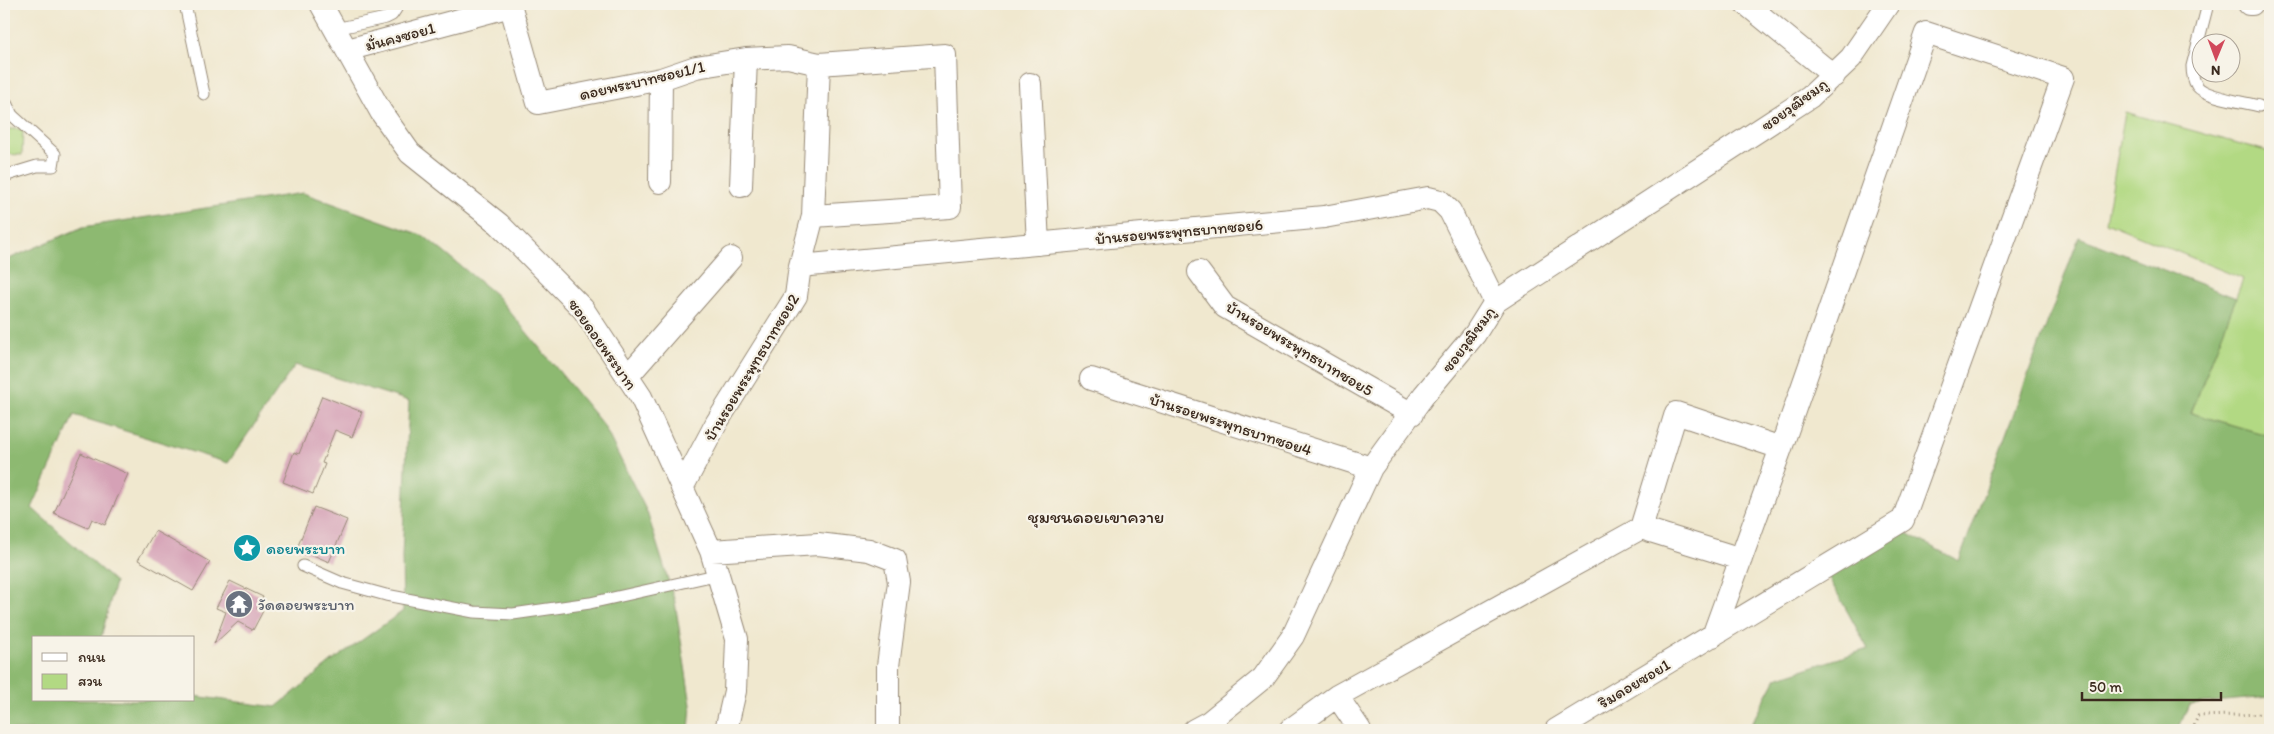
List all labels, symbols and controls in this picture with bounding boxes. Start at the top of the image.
street label: มั่นคงซอย1 [363,18,438,55]
north arrow [2192,32,2242,82]
street label: ดอยพระบาทซอย1/1 [577,57,707,104]
text: N [2211,62,2221,79]
street label: ซอยวุฒิชมภู [1757,74,1832,136]
street label: บ้านรอยพระพุทธบาทซอย6 [1094,215,1264,249]
street label: บ้านรอยพระพุทธบาทซอย2 [700,290,804,445]
street label: ซอยดอยพระบาท [564,295,641,393]
street label: บ้านรอยพระพุทธบาทซอย5 [1222,297,1377,401]
street label: ซอยวุฒิชมภู [1437,303,1500,377]
street label: บ้านรอยพระพุทธบาทซอย4 [1147,389,1315,461]
district label: ชุมชนดอยเขาควาย [1028,506,1164,528]
place icon: ดอยพระบาท [232,533,262,563]
place label: ดอยพระบาท [266,539,345,558]
temple icon: วัดดอยพระบาท [224,589,254,619]
place label: วัดดอยพระบาท [258,595,354,614]
legend [32,636,195,702]
text: ถนน [78,648,106,666]
street label: ริมดอยซอย1 [1595,654,1674,712]
scale bar [2082,669,2220,701]
text: สวน [78,672,103,690]
text: 50 m [2089,678,2122,696]

